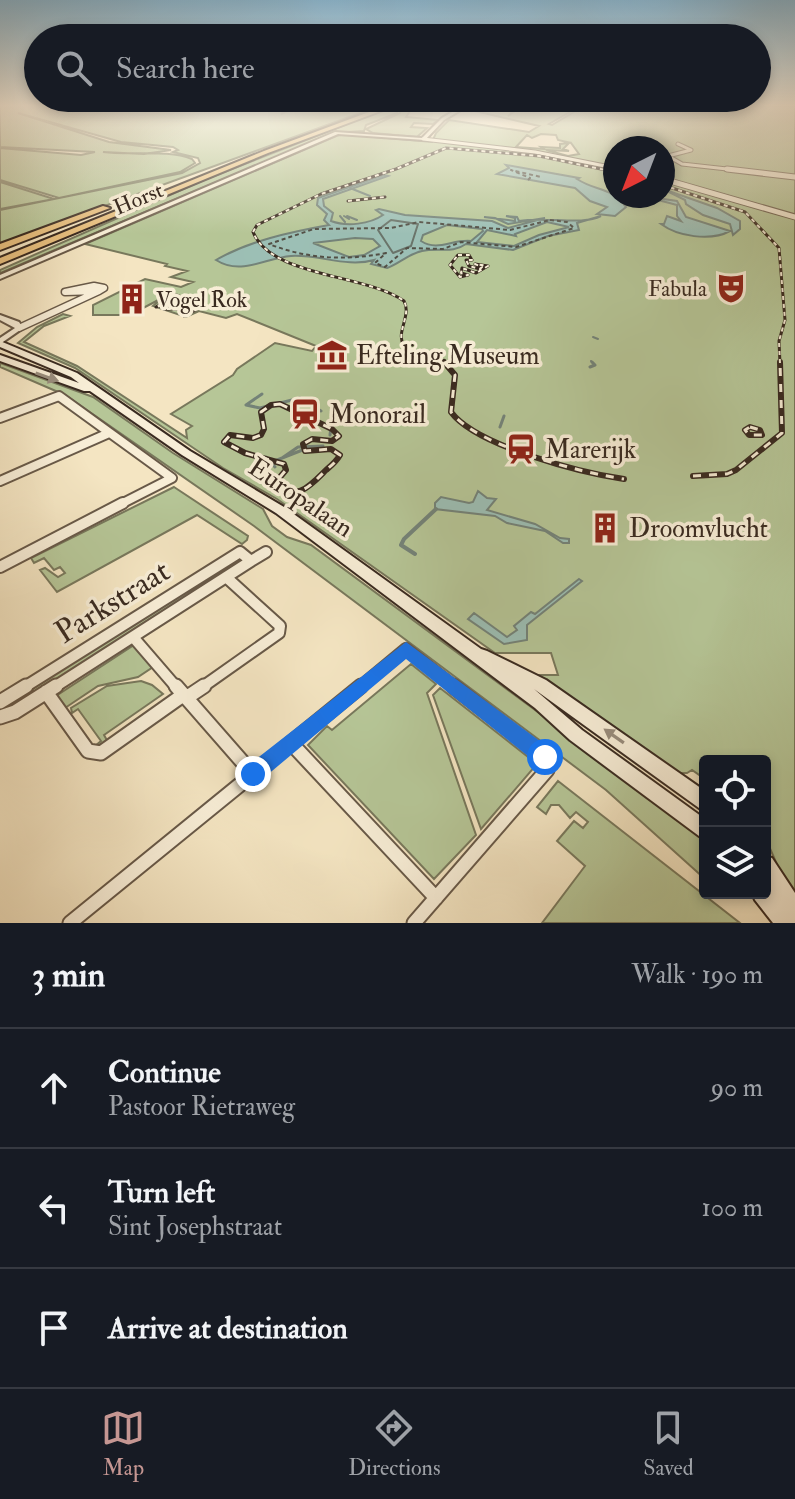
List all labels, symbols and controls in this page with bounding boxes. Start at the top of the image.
search box [24,24,771,112]
icon: search [52,46,96,90]
text: Search here [116,50,255,87]
north arrow [603,136,675,208]
street label: Horst [109,176,167,222]
theatre icon: Fabula [714,271,748,305]
place label: Fabula [648,275,708,303]
building icon: Vogel Rok [115,282,149,316]
place label: Vogel Rok [156,286,248,314]
museum icon: Efteling Museum [315,338,349,372]
place label: Efteling Museum [356,340,539,372]
one-way arrow [35,371,59,383]
station icon: Monorail [288,397,322,431]
place label: Monorail [329,399,426,431]
station icon: Marerijk [504,432,538,466]
place label: Marerijk [545,434,637,466]
street label: Europalaan [241,451,359,545]
building icon: Droomvlucht [588,511,622,545]
place label: Droomvlucht [629,513,768,545]
street label: Parkstraat [48,551,177,653]
one-way arrow [603,729,624,744]
route start [527,739,563,775]
map controls [699,755,771,899]
button: locate [699,755,771,827]
route end [235,756,271,792]
button: layers [699,827,771,899]
text: 3 min [32,954,105,997]
text: Walk · 190 m [632,959,763,991]
text: Continue [108,1054,221,1091]
icon: ahead [32,1066,76,1110]
text: 90 m [711,1072,763,1104]
text: Pastoor Rietraweg [108,1091,295,1123]
text: Turn left [108,1174,215,1211]
icon: left [32,1186,76,1230]
text: 100 m [702,1192,763,1224]
text: Sint Josephstraat [108,1211,282,1243]
icon: arrive [32,1306,76,1350]
text: Arrive at destination [108,1310,348,1347]
tab: Map [101,1406,145,1482]
tab: Directions [348,1406,441,1482]
tab: Saved [643,1406,694,1482]

